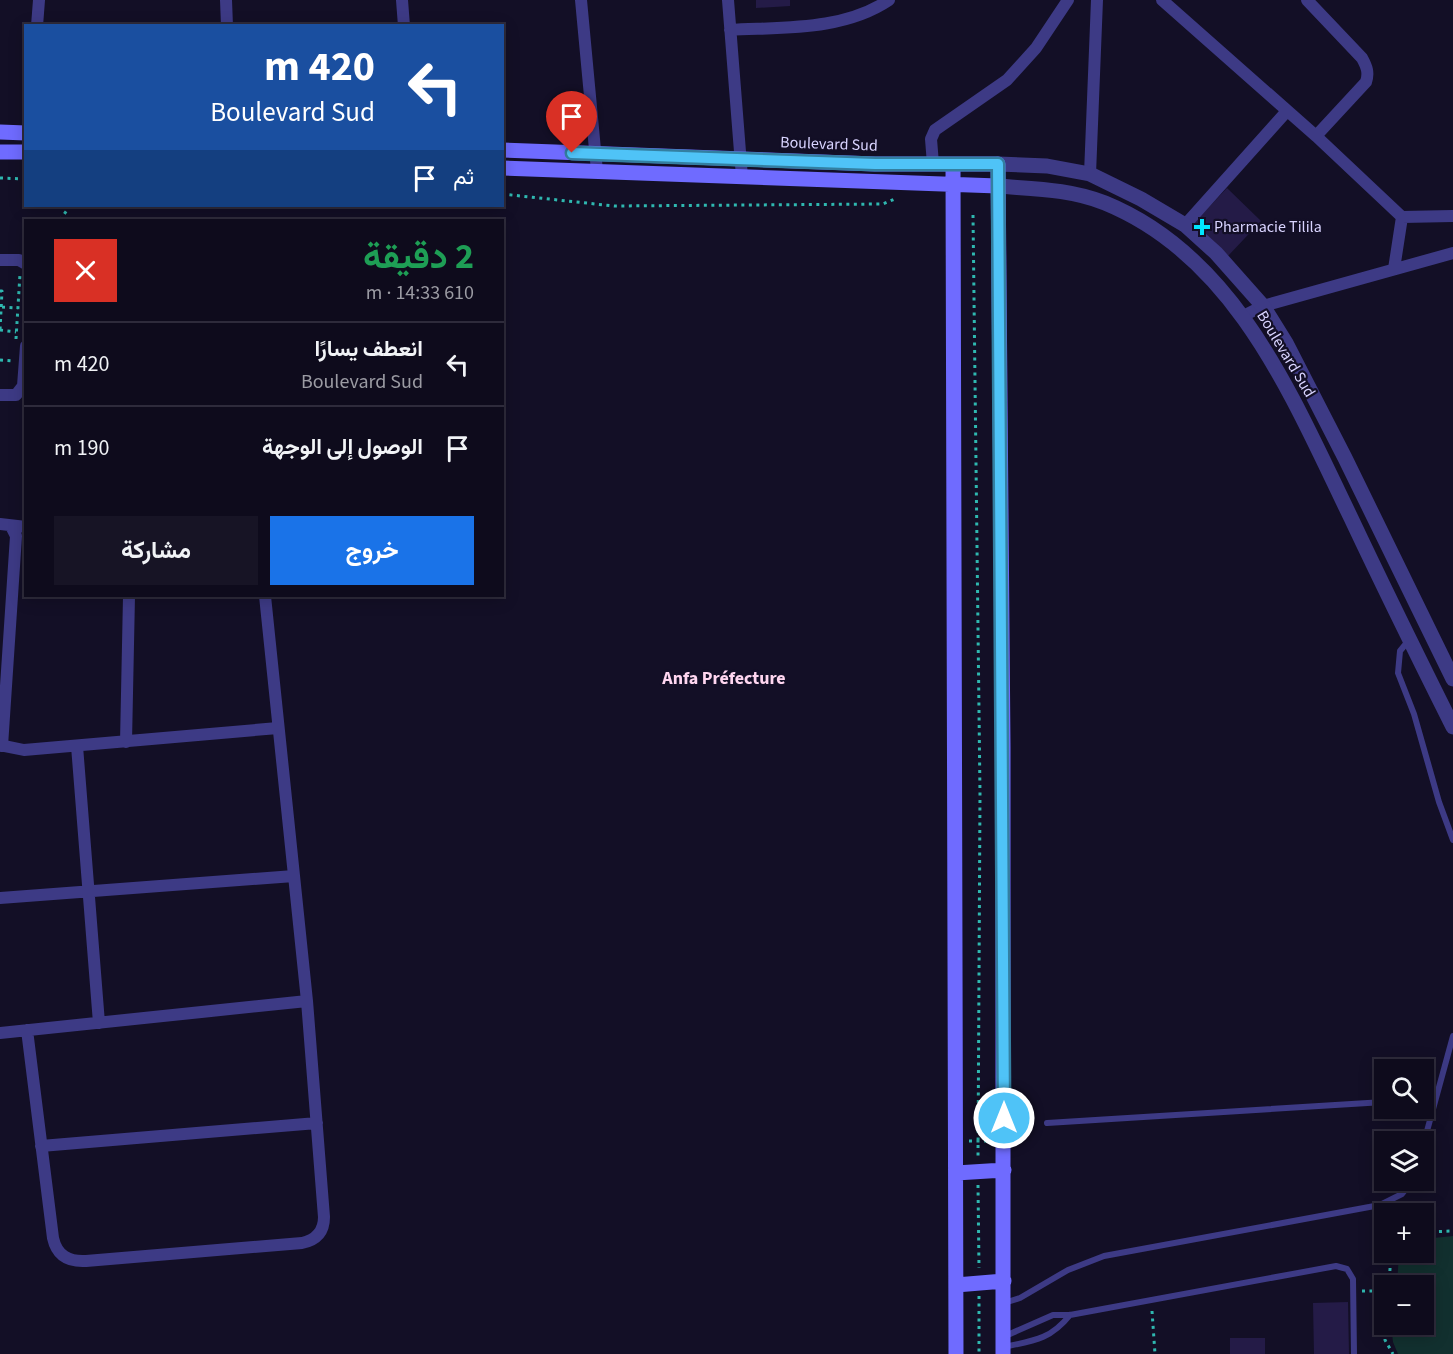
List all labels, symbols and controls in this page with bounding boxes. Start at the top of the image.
text: 420 m [264,37,375,97]
icon: left [396,48,474,126]
pin [546,91,597,153]
text: Boulevard Sud [210,93,375,132]
icon: arrive [555,100,588,133]
street label: Boulevard Sud [780,131,878,157]
text: ثم [453,161,474,193]
icon: arrive [408,162,441,195]
place label: Pharmacie Tilila [1214,216,1322,238]
marker: Pharmacie Tilila [1195,220,1209,234]
text: 2 دقيقة [363,231,474,282]
button: close [54,239,117,302]
text: 610 m · 14:33 [366,279,474,307]
street label: Boulevard Sud [1251,306,1321,402]
text: انعطف يسارًا [314,333,423,365]
text: 420 m [54,348,109,380]
icon: left [441,348,474,381]
text: Boulevard Sud [301,368,423,396]
text: الوصول إلى الوجهة [262,431,423,463]
text: 190 m [54,432,109,464]
icon: arrive [441,432,474,465]
button: مشاركة [54,516,258,585]
button: خروج [270,516,474,585]
district label: Anfa Préfecture [661,666,786,691]
map controls [1374,1059,1434,1335]
button: search [1374,1059,1434,1119]
position arrow [972,1086,1036,1150]
button: layers [1374,1131,1434,1191]
button: + [1374,1203,1434,1263]
button: − [1374,1275,1434,1335]

